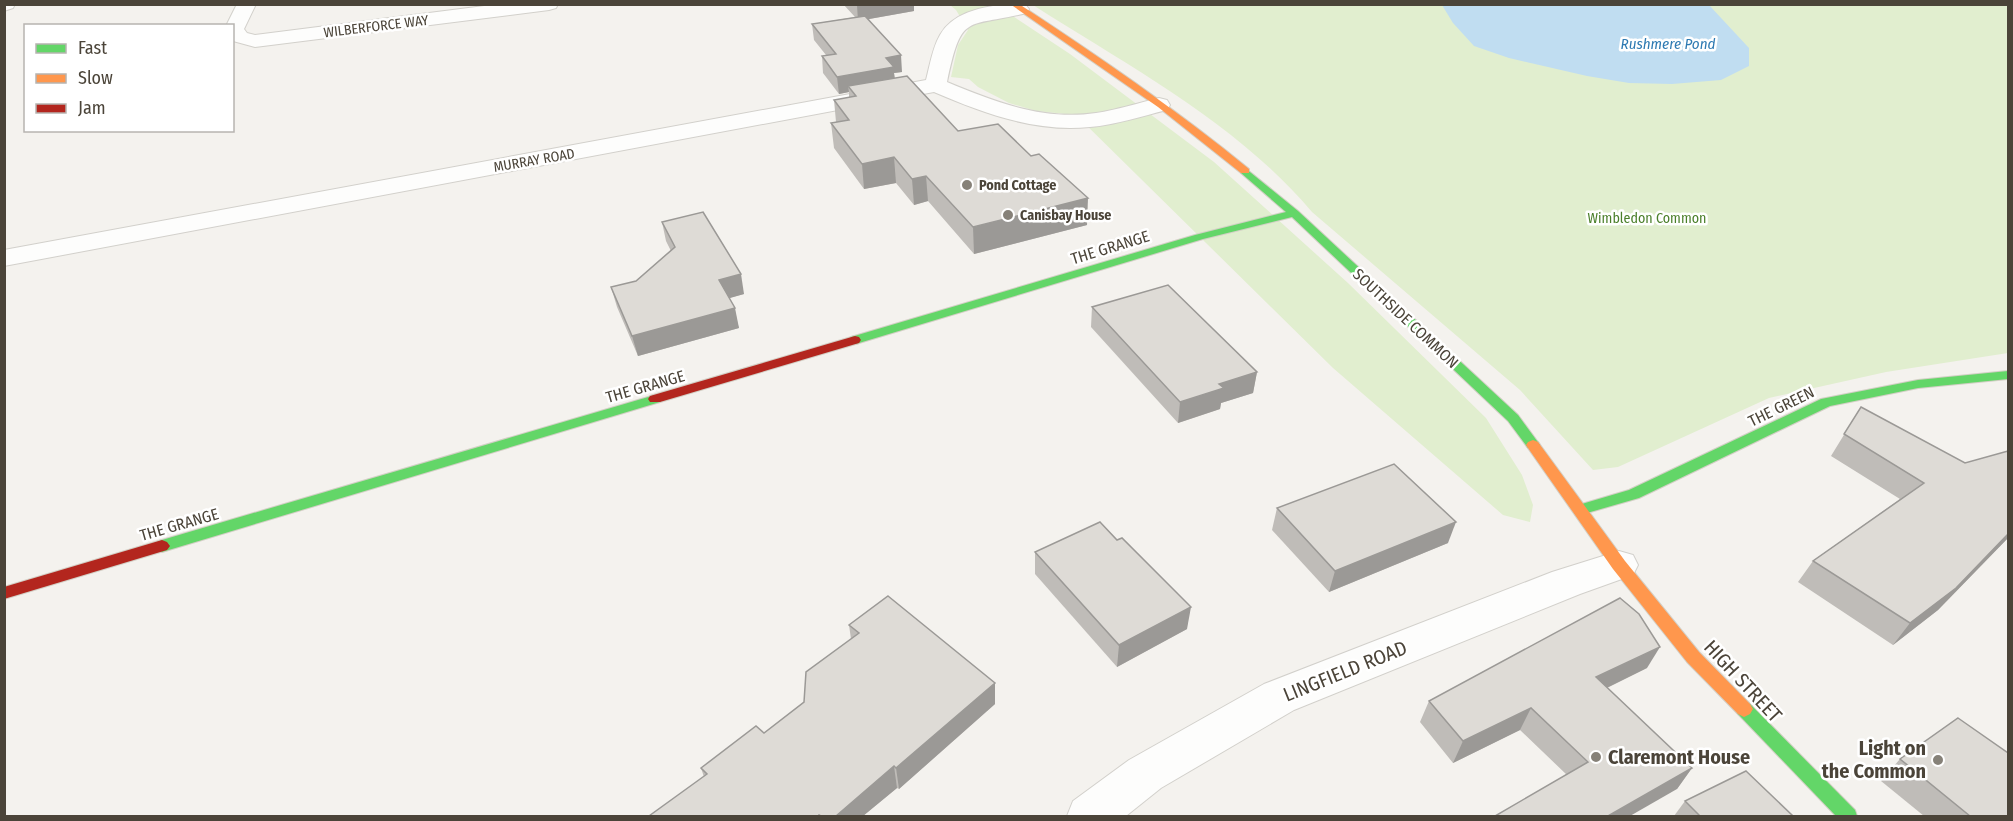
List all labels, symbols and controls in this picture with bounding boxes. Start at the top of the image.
street label: WILBERFORCE WAY [323,12,429,41]
legend [24,24,234,132]
water label: Rushmere Pond [1621,35,1715,53]
text: Fast [78,37,107,59]
text: Slow [78,67,113,89]
text: Jam [78,97,106,119]
street label: MURRAY ROAD [492,145,576,176]
place label: Pond Cottage [979,177,1056,194]
marker: Pond Cottage [960,178,974,192]
place label: Canisbay House [1020,207,1111,224]
marker: Canisbay House [1001,208,1015,222]
park label: Wimbledon Common [1588,210,1706,227]
street label: THE GRANGE [1069,227,1152,268]
street label: SOUTHSIDE COMMON [1349,265,1462,372]
street label: THE GRANGE [604,366,687,407]
street label: THE GREEN [1745,382,1817,431]
street label: THE GRANGE [138,504,221,545]
street label: LINGFIELD ROAD [1280,635,1410,707]
street label: HIGH STREET [1699,635,1788,727]
place label: Light on the Common [1822,736,1926,783]
place label: Claremont House [1608,745,1750,769]
marker: Claremont House [1589,750,1603,764]
marker: Light on the Common [1931,753,1945,767]

